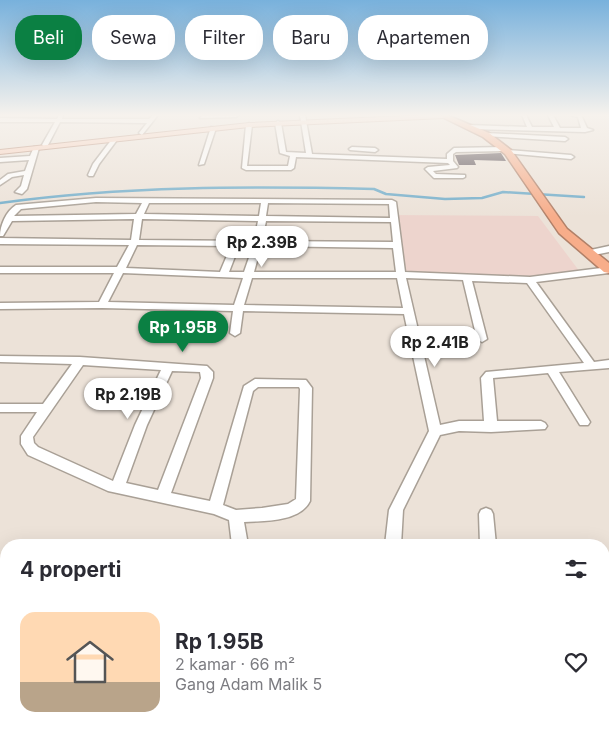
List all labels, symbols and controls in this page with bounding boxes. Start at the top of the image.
chip: Beli [15,15,82,60]
chip: Sewa [92,15,175,60]
chip: Filter [185,15,263,60]
chip: Baru [273,15,348,60]
chip: Apartemen [358,15,488,60]
pin: Rp 2.39B [210,226,314,268]
text: Rp 2.39B [227,232,297,252]
pin: Rp 1.95B [131,310,235,353]
text: Rp 1.95B [149,317,217,337]
pin: Rp 2.41B [383,326,487,368]
text: Rp 2.41B [401,332,469,352]
pin: Rp 2.19B [76,378,180,420]
text: Rp 2.19B [95,384,161,404]
icon: filters [562,555,590,583]
text: 4 properti [20,557,121,582]
text: Rp 1.95B [175,629,264,654]
icon: home [60,632,120,692]
icon: heart [562,648,590,676]
text: 2 kamar · 66 m² [175,654,295,674]
text: Gang Adam Malik 5 [175,674,322,694]

